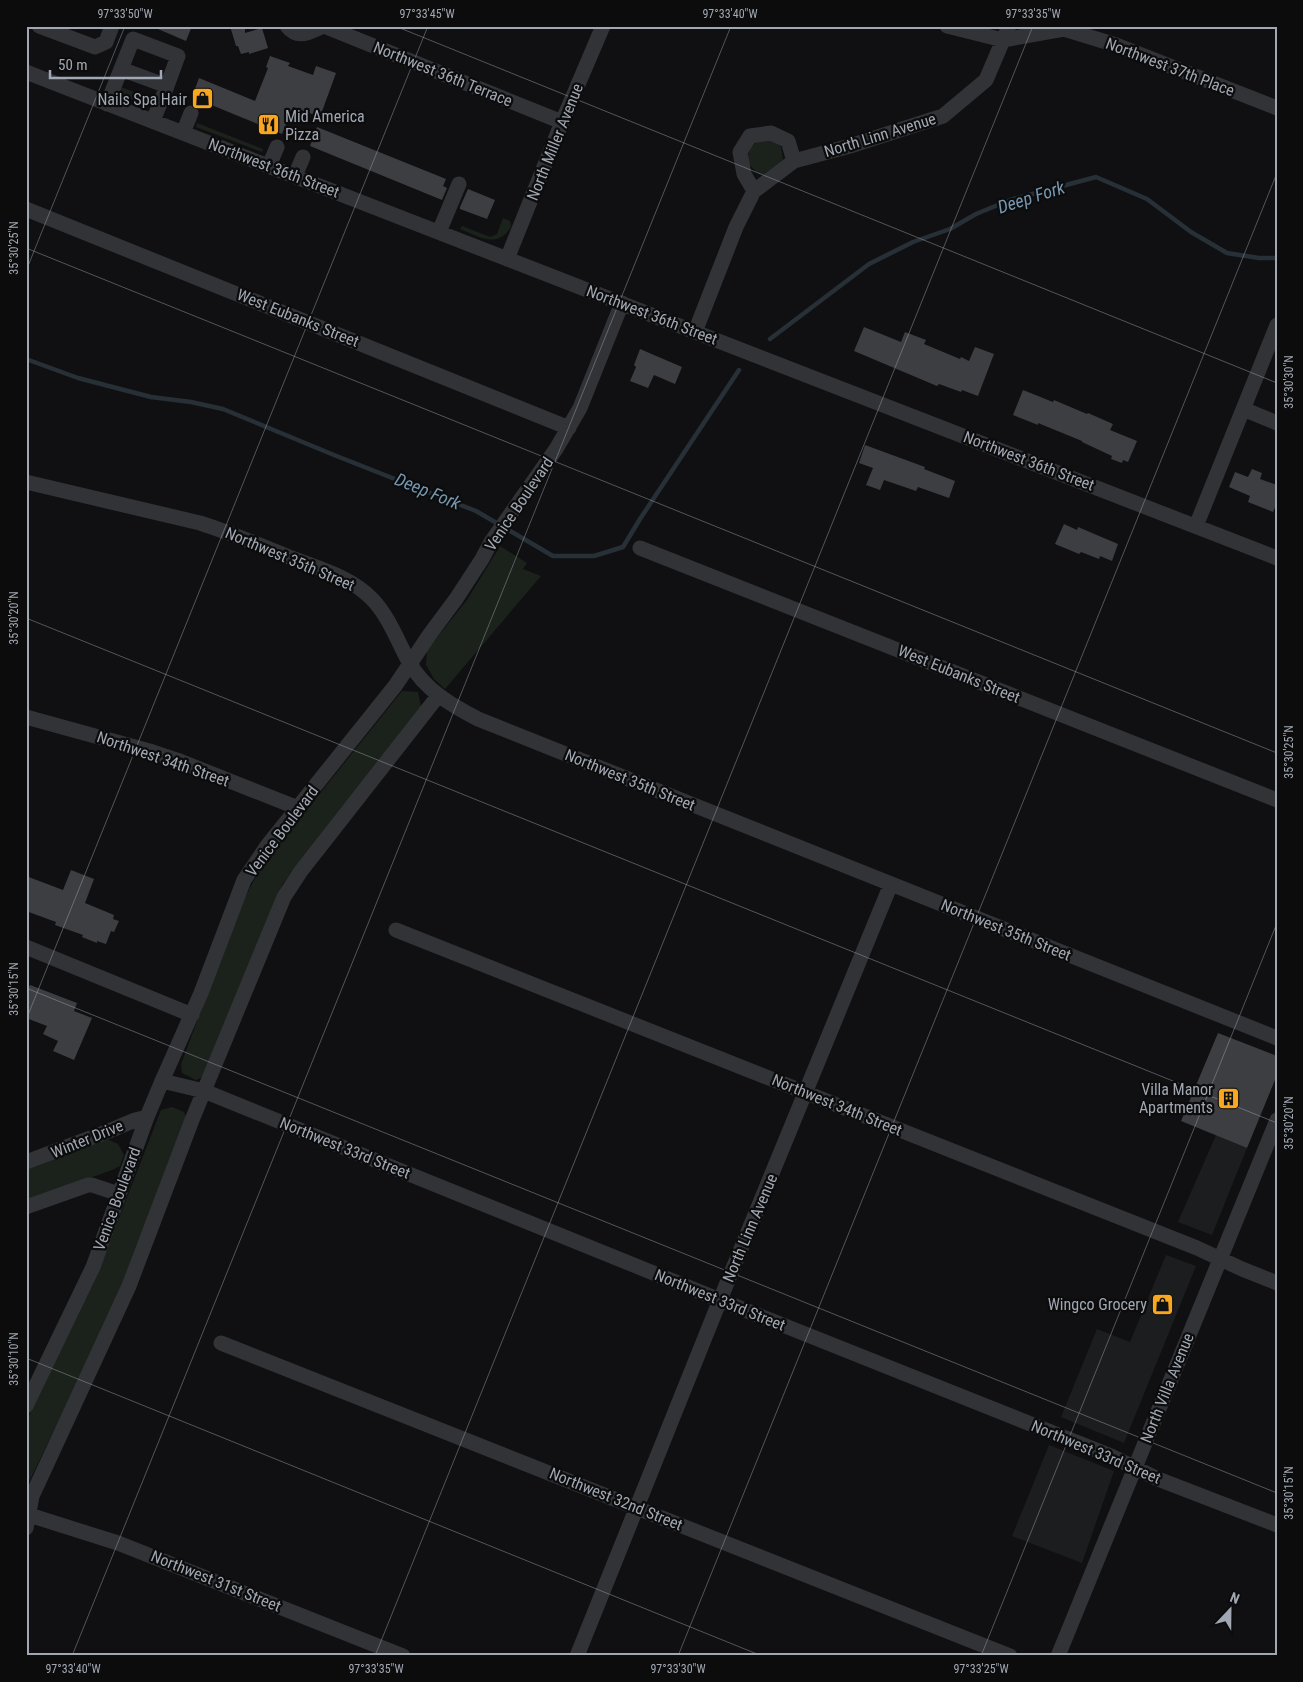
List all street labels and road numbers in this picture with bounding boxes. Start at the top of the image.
street label: Northwest 37th Place [1103,34,1237,100]
street label: Northwest 36th Terrace [371,37,515,111]
street label: North Miller Avenue [523,81,587,203]
street label: North Linn Avenue [822,109,938,161]
street label: Northwest 36th Street [206,134,342,202]
street label: Northwest 36th Street [584,281,720,349]
street label: West Eubanks Street [234,285,362,351]
street label: Northwest 36th Street [961,427,1097,495]
street label: Venice Boulevard [481,454,557,554]
street label: Northwest 35th Street [222,523,358,595]
street label: West Eubanks Street [895,641,1023,707]
street label: Northwest 34th Street [94,727,232,791]
street label: Northwest 35th Street [562,745,698,815]
street label: Venice Boulevard [242,782,322,880]
street label: Northwest 35th Street [938,895,1074,965]
street label: Northwest 34th Street [769,1070,905,1140]
street label: Northwest 33rd Street [277,1113,413,1183]
street label: Winter Drive [48,1116,126,1162]
street label: Venice Boulevard [89,1145,145,1253]
street label: North Linn Avenue [719,1171,781,1285]
street label: Northwest 33rd Street [652,1265,788,1335]
street label: North Villa Avenue [1136,1330,1198,1446]
street label: Northwest 33rd Street [1028,1416,1164,1488]
street label: Northwest 32nd Street [547,1464,686,1534]
street label: Northwest 31st Street [148,1546,284,1616]

